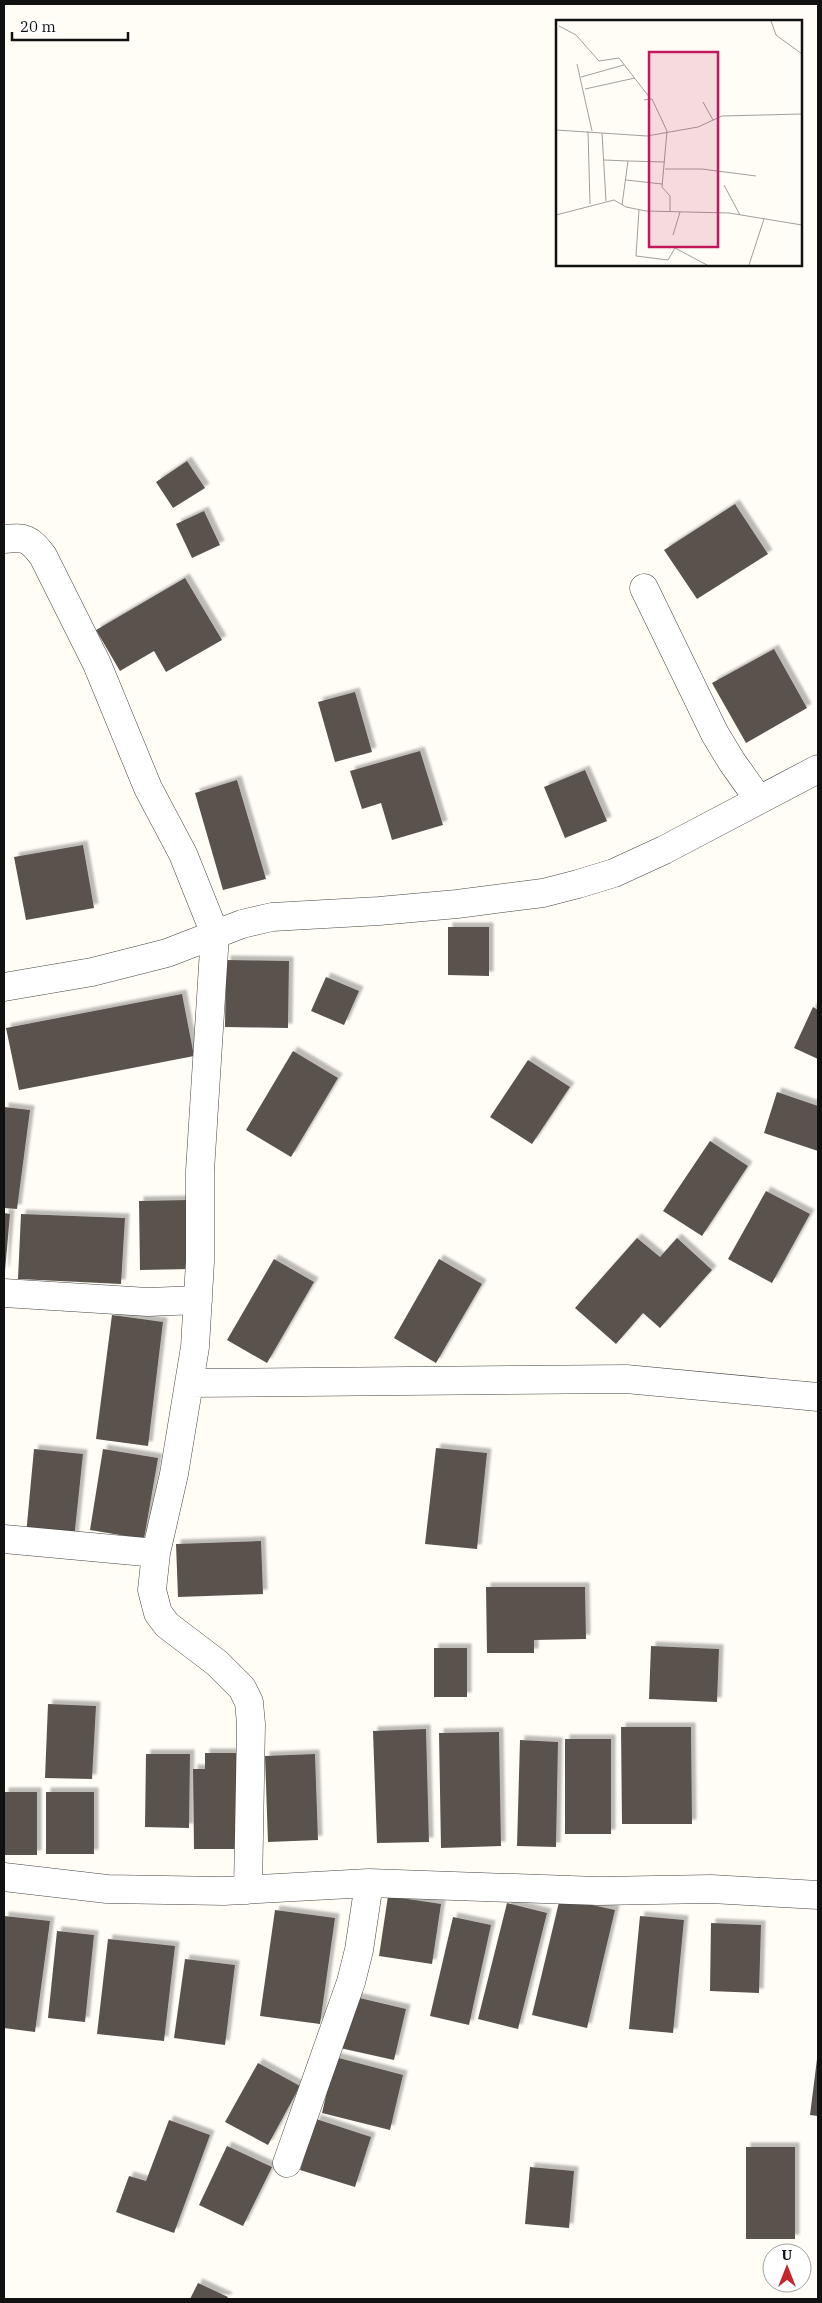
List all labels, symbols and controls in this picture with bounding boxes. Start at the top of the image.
scale bar [12,10,129,42]
text: 20 m [20,17,56,36]
inset map [556,20,802,266]
north arrow [762,2243,812,2293]
text: U [782,2246,793,2264]

